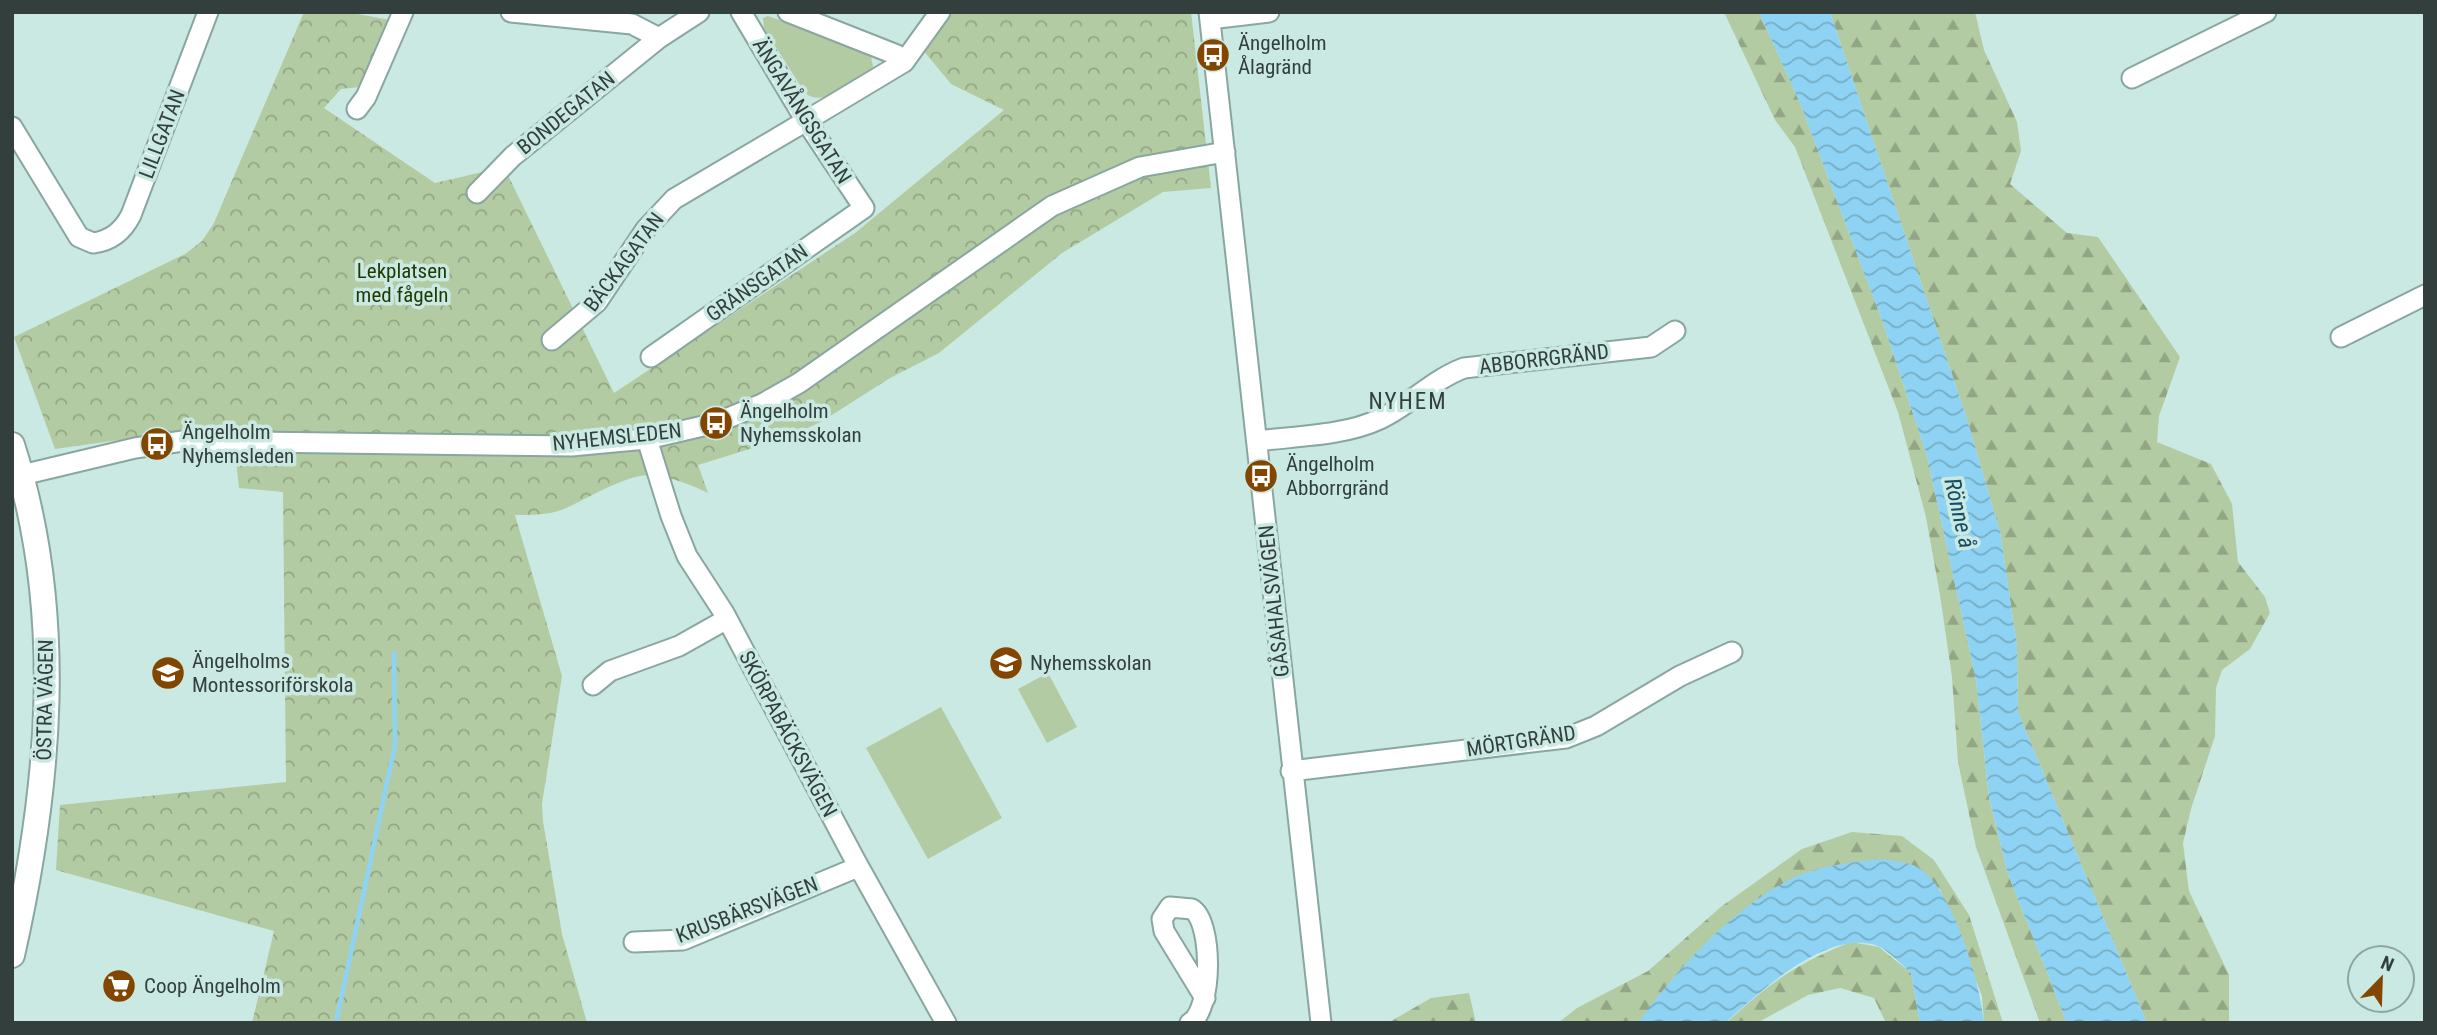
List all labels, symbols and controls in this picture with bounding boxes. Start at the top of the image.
place label: Ängelholm Ålagränd [1238,31,1327,79]
street label: ÄNGAVÅNGSGATAN [748,34,856,188]
bus stop icon: Ängelholm Ålagränd [1194,36,1232,74]
street label: BONDEGATAN [513,67,619,159]
street label: LILLGATAN [134,86,190,182]
street label: BÄCKAGATAN [579,208,669,316]
street label: GRÄNSGATAN [702,239,812,327]
park label: Lekplatsen med fågeln [356,259,448,307]
street label: ABBORRGRÄND [1478,339,1610,379]
district label: NYHEM [1368,388,1448,415]
place label: Ängelholm Nyhemsskolan [740,399,862,447]
bus stop icon: Ängelholm Nyhemsskolan [697,404,735,442]
street label: NYHEMSLEDEN [551,418,683,456]
place label: Ängelholm Nyhemsleden [182,420,294,468]
bus stop icon: Ängelholm Nyhemsleden [138,425,176,463]
place label: Ängelholm Abborrgränd [1286,452,1389,500]
bus stop icon: Ängelholm Abborrgränd [1242,457,1280,495]
water label: Rönne å [1938,475,1981,551]
street label: GÅSAHALSVÄGEN [1254,524,1294,678]
street label: ÖSTRA VÄGEN [32,639,58,761]
school or university icon: Nyhemsskolan [987,644,1025,682]
street label: SKÖRPABÄCKSVÄGEN [734,647,842,821]
place label: Ängelholms Montessoriförskola [192,649,354,697]
place label: Nyhemsskolan [1030,651,1152,675]
school or university icon: Ängelholms Montessoriförskola [149,654,187,692]
street label: MÖRTGRÄND [1465,721,1577,761]
street label: KRUSBÄRSVÄGEN [673,872,821,948]
north arrow [2346,944,2416,1014]
text: N [2378,951,2397,977]
supermarket icon: Coop Ängelholm [100,967,138,1005]
place label: Coop Ängelholm [144,974,281,998]

